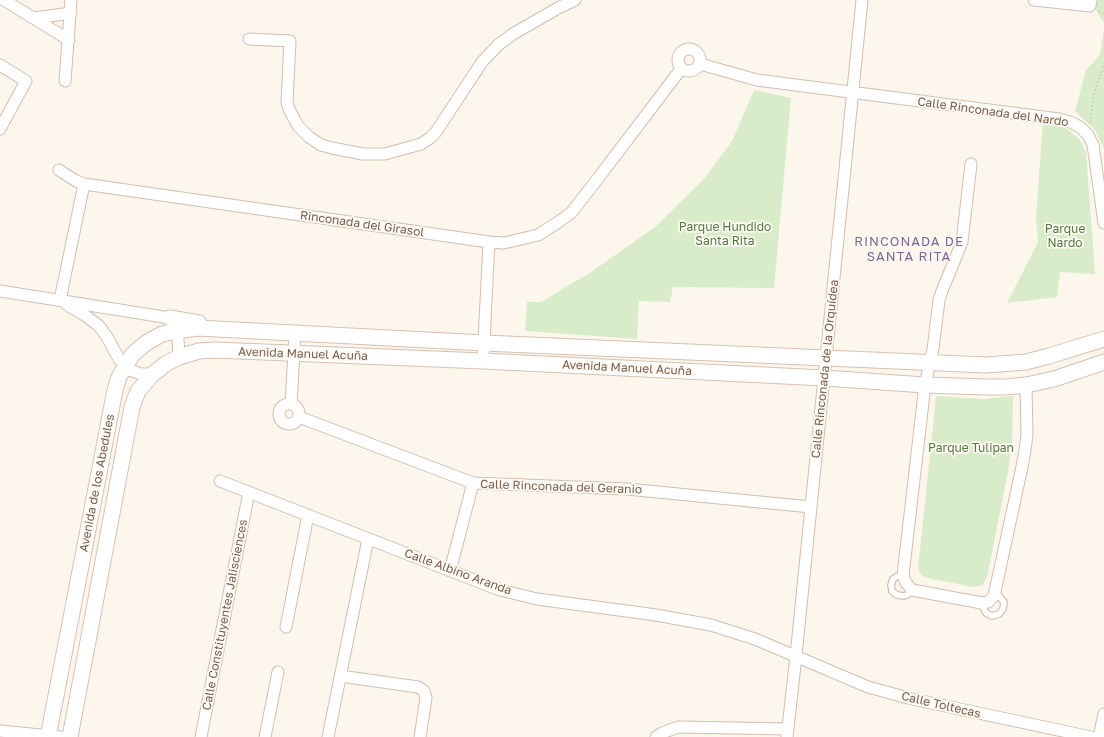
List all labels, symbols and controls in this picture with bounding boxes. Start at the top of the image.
street label: Calle Rinconada del Nardo [916,94,1070,130]
street label: Rinconada del Girasol [299,208,425,240]
park label: Parque Hundido Santa Rita [679,220,771,248]
park label: Parque Nardo [1045,222,1085,250]
district label: RINCONADA DE SANTA RITA [854,234,964,265]
street label: Calle Rinconada de la Orquídea [808,279,842,459]
street label: Avenida Manuel Acuña [238,345,368,363]
street label: Avenida Manuel Acuña [562,357,692,379]
street label: Avenida de los Abedules [77,413,117,553]
park label: Parque Tulipan [928,441,1014,455]
street label: Calle Rinconada del Geranio [480,477,642,497]
street label: Calle Constituyentes Jalisciences [199,518,251,712]
street label: Calle Albino Aranda [402,546,514,598]
street label: Calle Toltecas [900,689,982,721]

